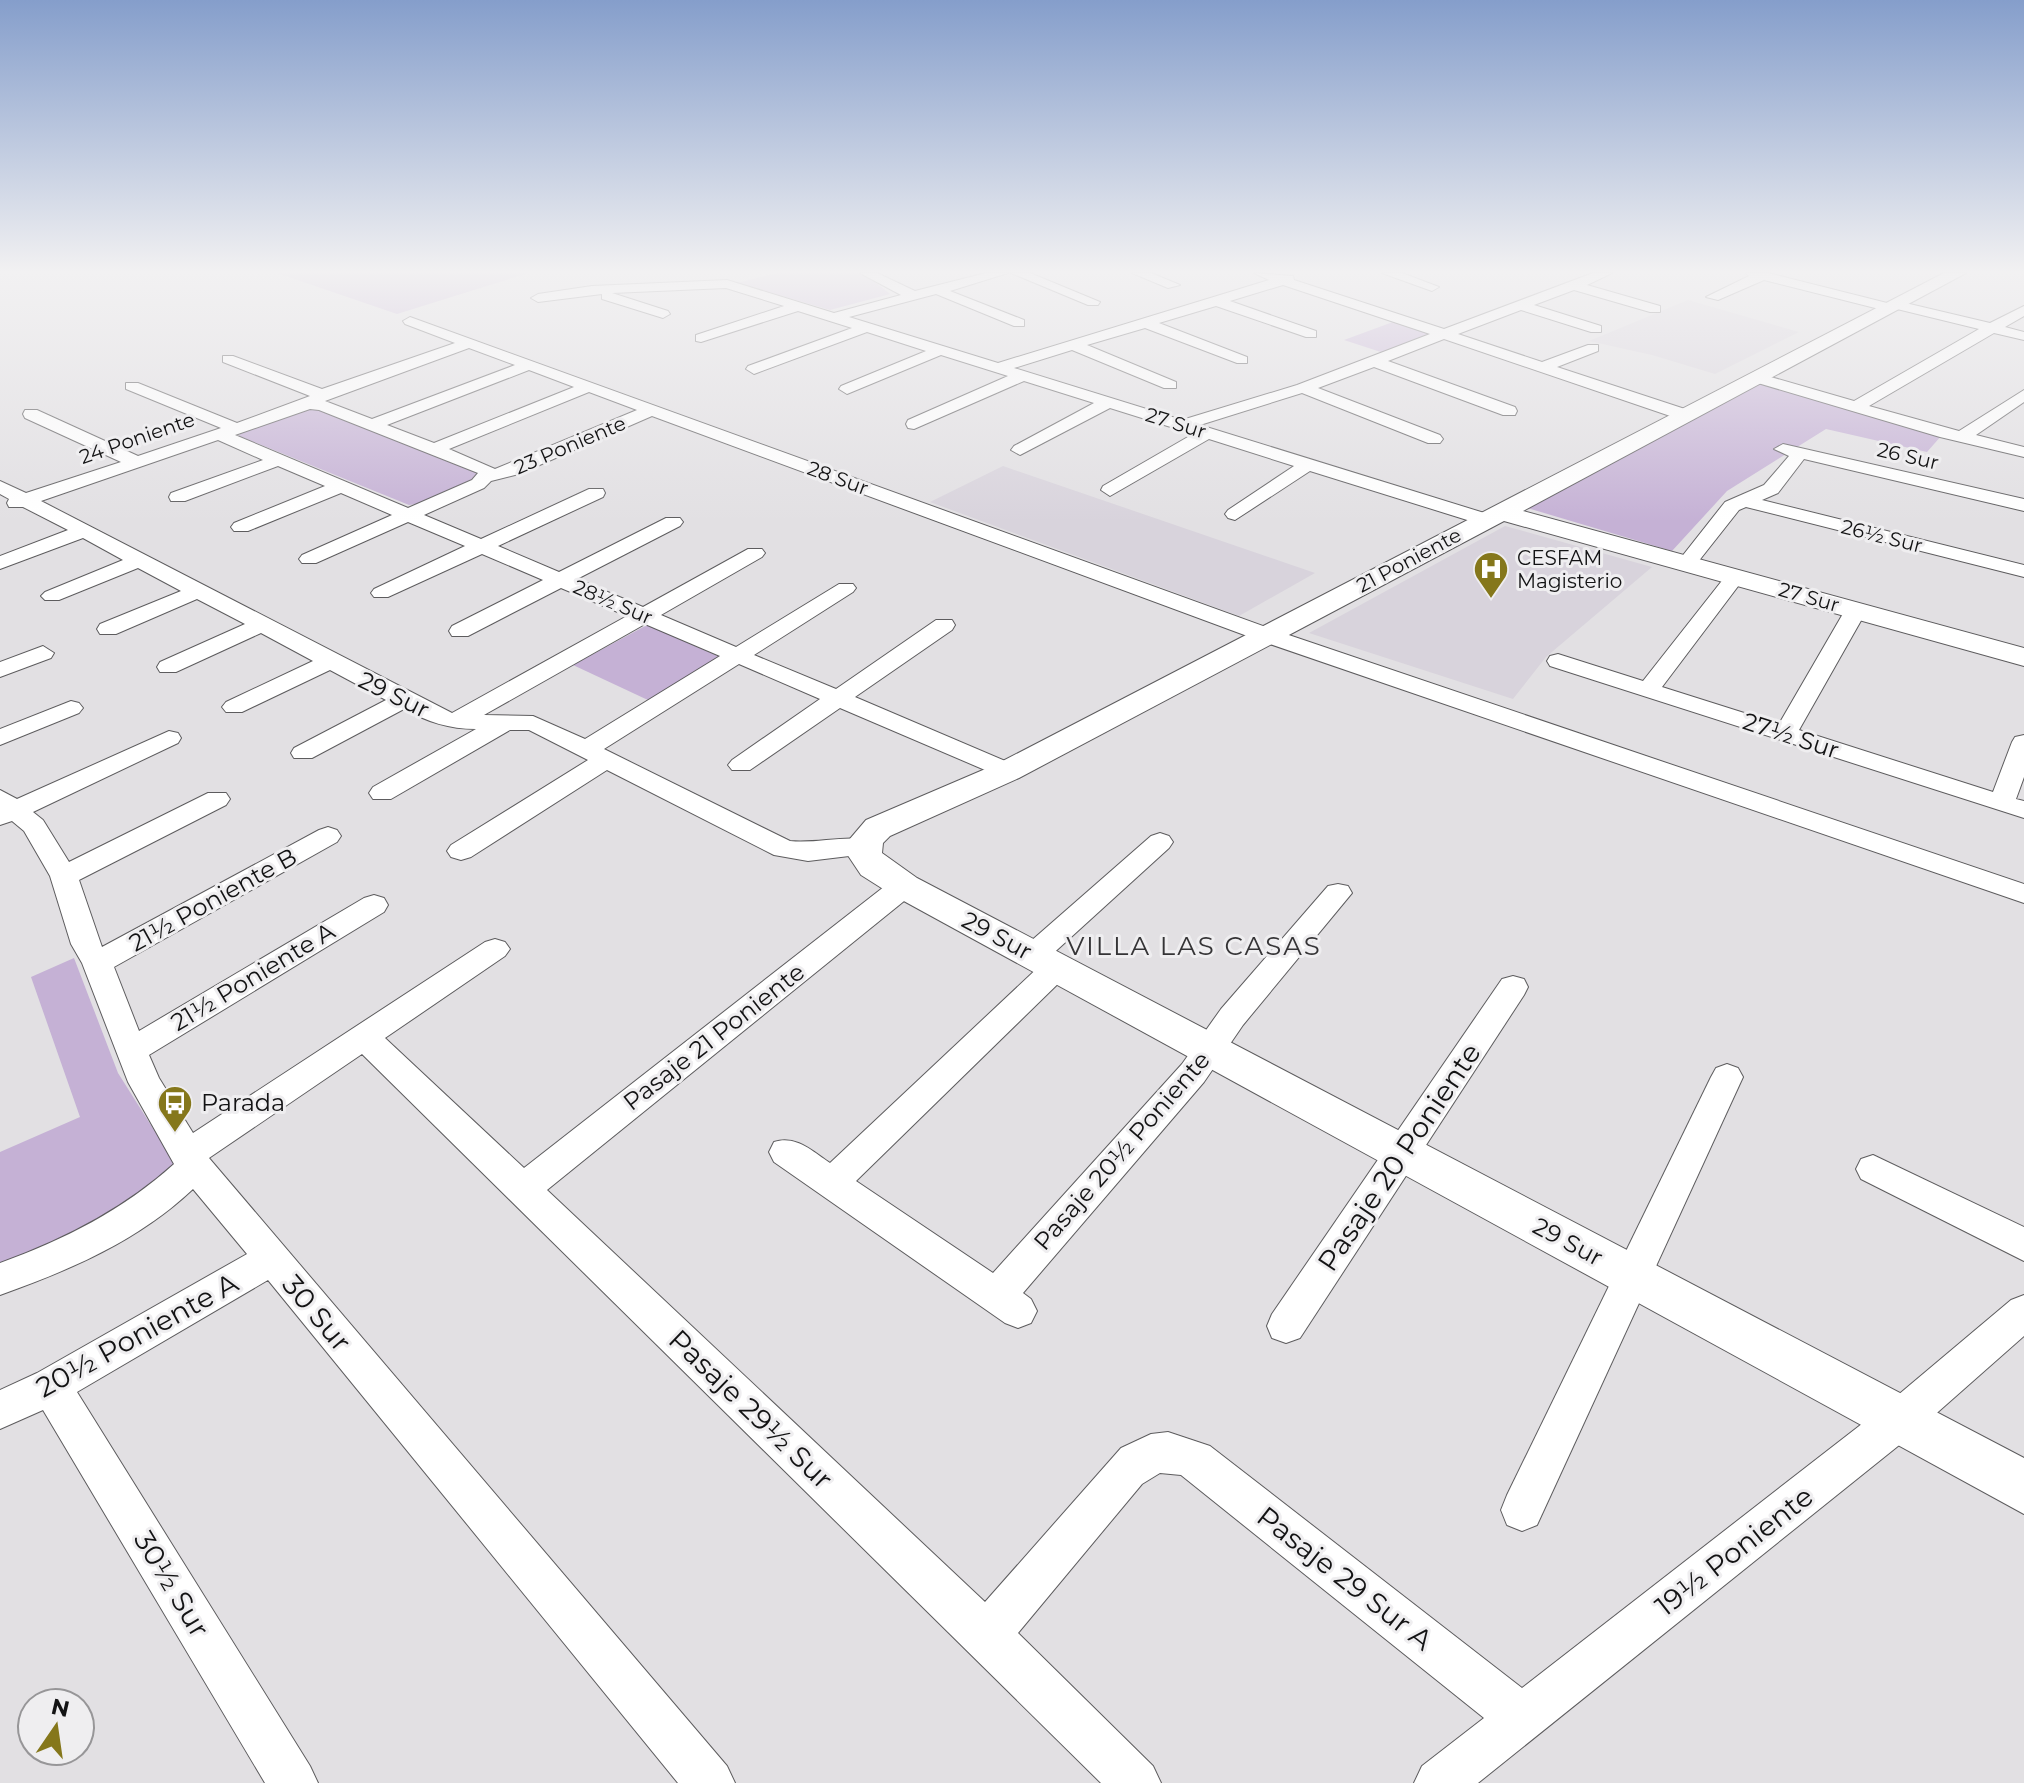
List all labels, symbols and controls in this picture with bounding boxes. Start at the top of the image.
street label: 27 Sur [1143,402,1209,444]
street label: 24 Poniente [76,407,198,469]
street label: 23 Poniente [511,411,629,479]
street label: 26 Sur [1875,437,1941,475]
street label: 28 Sur [804,456,872,500]
street label: 26½ Sur [1839,514,1925,558]
street label: 21 Poniente [1353,522,1465,598]
place label: CESFAM Magisterio [1517,546,1622,593]
hospital icon: CESFAM Magisterio [1472,550,1510,600]
street label: 28½ Sur [570,575,656,629]
street label: 27 Sur [1776,577,1842,617]
street label: 29 Sur [354,665,434,724]
street label: 27½ Sur [1739,706,1843,765]
street label: 21½ Poniente B [124,842,301,958]
street label: 29 Sur [957,905,1037,966]
street label: 21½ Poniente A [166,916,341,1037]
district label: VILLA LAS CASAS [1066,930,1322,962]
street label: Pasaje 21 Poniente [617,957,810,1116]
street label: Pasaje 20 Poniente [1310,1037,1488,1277]
street label: Pasaje 20½ Poniente [1027,1045,1216,1256]
bus stop icon: Parada [156,1084,194,1134]
place label: Parada [201,1088,285,1117]
street label: 29 Sur [1528,1211,1608,1272]
street label: 20½ Poniente A [30,1265,245,1404]
street label: 30 Sur [275,1268,359,1358]
street label: Pasaje 29½ Sur [662,1322,840,1496]
street label: 19½ Poniente [1648,1479,1820,1623]
street label: Pasaje 29 Sur A [1250,1499,1440,1658]
street label: 30½ Sur [127,1525,217,1643]
north arrow [16,1687,96,1767]
text: N [49,1693,72,1723]

